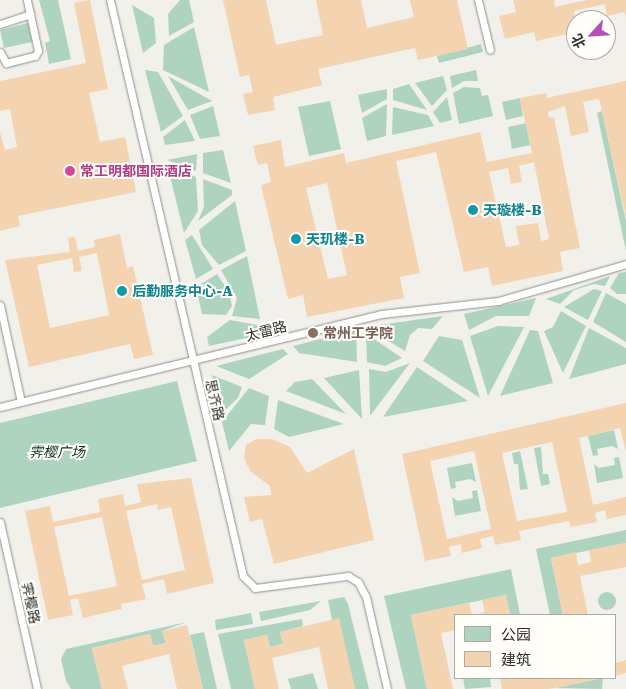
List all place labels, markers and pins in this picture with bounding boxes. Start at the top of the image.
place label: 常工明都国际酒店 [80,163,192,179]
marker: 常工明都国际酒店 [64,165,76,177]
place label: 天璇楼-B [483,202,542,218]
marker: 天璇楼-B [467,204,479,216]
place label: 天玑楼-B [306,231,365,247]
marker: 天玑楼-B [290,233,302,245]
place label: 后勤服务中心-A [132,283,232,299]
marker: 后勤服务中心-A [116,285,128,297]
place label: 常州工学院 [323,325,393,341]
marker: 常州工学院 [307,327,319,339]

